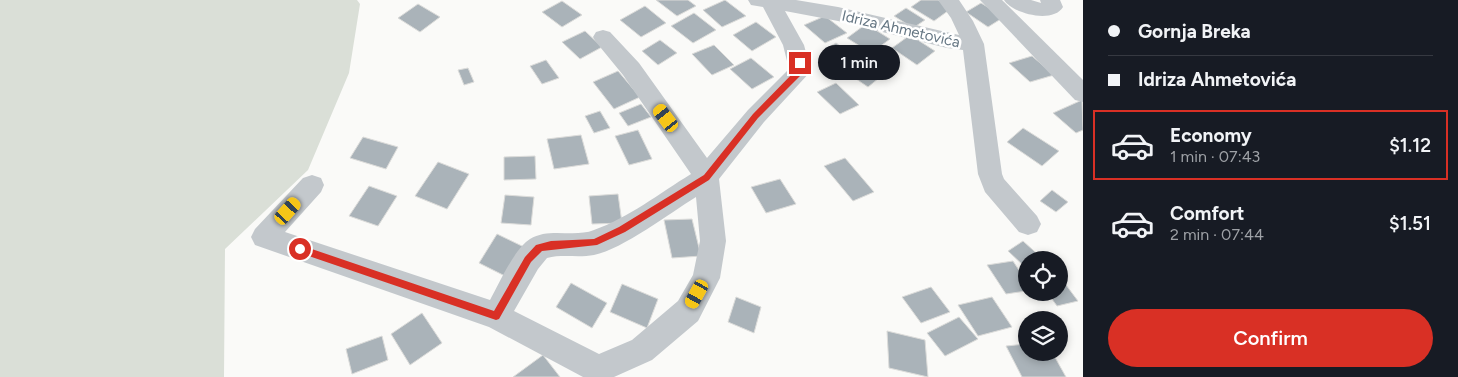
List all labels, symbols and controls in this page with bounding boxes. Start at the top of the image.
street label: Idriza Ahmetovića [840,7,962,51]
text: Gornja Breka [1138,20,1251,43]
callout: 1 min [818,46,900,80]
route end [789,52,811,74]
text: 1 min [840,53,878,72]
text: Idriza Ahmetovića [1138,68,1296,91]
car [650,102,681,134]
icon: car [1110,123,1155,168]
text: Economy [1170,124,1252,147]
text: $1.12 [1389,134,1431,157]
text: 1 min · 07:43 [1170,147,1260,166]
car [272,195,303,227]
icon: car [1110,201,1155,246]
text: Comfort [1170,202,1245,225]
text: $1.51 [1389,212,1431,235]
text: 2 min · 07:44 [1170,225,1264,244]
route start [289,238,311,260]
map controls [1018,251,1068,361]
button: locate [1018,251,1068,301]
car [683,277,710,311]
button: Confirm [1108,309,1433,367]
button: layers [1018,311,1068,361]

